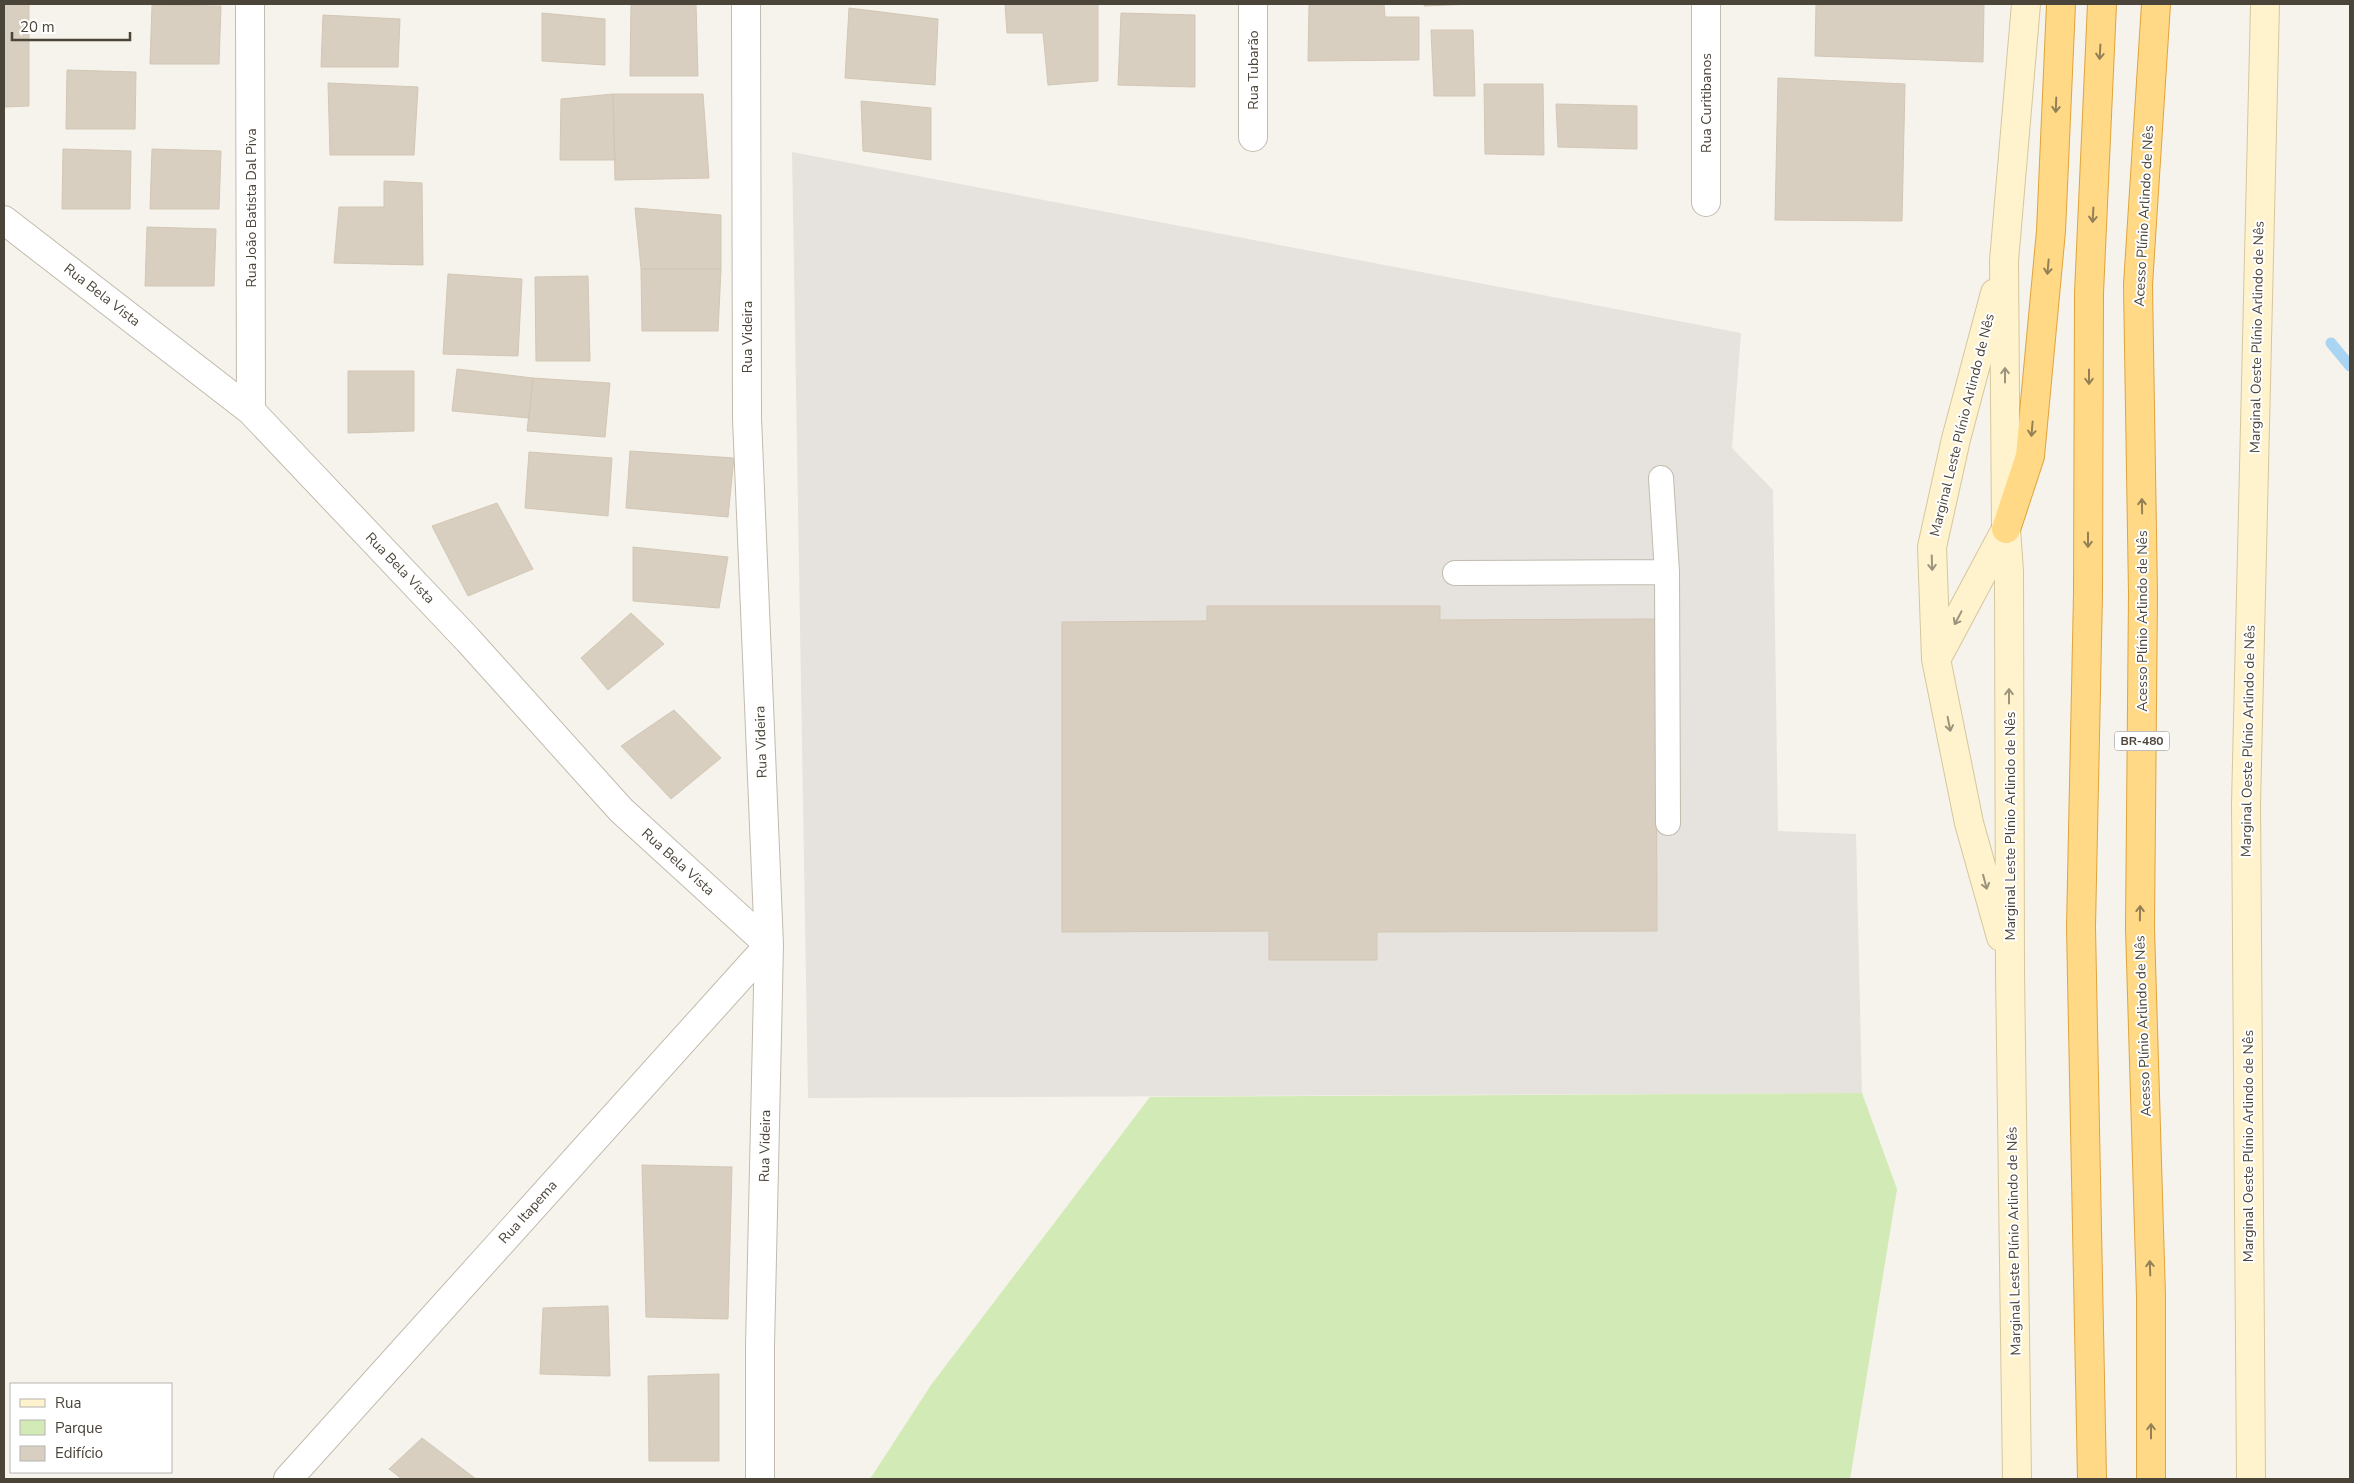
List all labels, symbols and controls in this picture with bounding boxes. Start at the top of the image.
scale bar [12,10,130,42]
text: 20 m [20,17,55,37]
street label: Rua Tubarão [1244,30,1263,110]
one-way arrow [2096,44,2105,60]
street label: Rua Curitibanos [1697,53,1716,153]
one-way arrow [2052,97,2061,113]
street label: Acesso Plínio Arlindo de Nês [2130,125,2158,307]
street label: Rua João Batista Dal Piva [242,128,261,288]
one-way arrow [2088,207,2097,223]
street label: Marginal Oeste Plínio Arlindo de Nês [2245,220,2269,453]
street label: Rua Bela Vista [60,259,144,331]
one-way arrow [2043,259,2052,275]
street label: Rua Videira [738,301,757,373]
street label: Marginal Leste Plínio Arlindo de Nês [1925,311,1999,538]
one-way arrow [2000,368,2010,384]
one-way arrow [2084,368,2094,385]
one-way arrow [2027,421,2037,437]
one-way arrow [2137,498,2146,514]
street label: Rua Bela Vista [361,528,439,608]
street label: Acesso Plínio Arlindo de Nês [2133,530,2152,712]
one-way arrow [2083,531,2093,547]
one-way arrow [1928,555,1937,571]
one-way arrow [1953,611,1963,626]
street label: Marginal Oeste Plínio Arlindo de Nês [2236,624,2260,857]
one-way arrow [2004,688,2014,704]
street label: Rua Videira [750,706,772,778]
street label: Marginal Leste Plínio Arlindo de Nês [2001,711,2020,941]
one-way arrow [1945,715,1954,731]
road number: BR-480 [2114,731,2170,750]
street label: Rua Bela Vista [637,824,719,900]
one-way arrow [1981,874,1991,890]
one-way arrow [2135,905,2145,922]
street label: Acesso Plínio Arlindo de Nês [2130,935,2156,1117]
street label: Marginal Oeste Plínio Arlindo de Nês [2239,1030,2258,1262]
street label: Rua Videira [755,1110,775,1182]
street label: Marginal Leste Plínio Arlindo de Nês [2002,1126,2025,1356]
street label: Rua Itapema [494,1176,562,1248]
one-way arrow [2145,1260,2155,1276]
legend [10,1383,172,1473]
text: Rua [55,1393,81,1413]
text: Parque [55,1418,103,1438]
one-way arrow [2146,1423,2156,1439]
text: Edifício [55,1443,103,1463]

